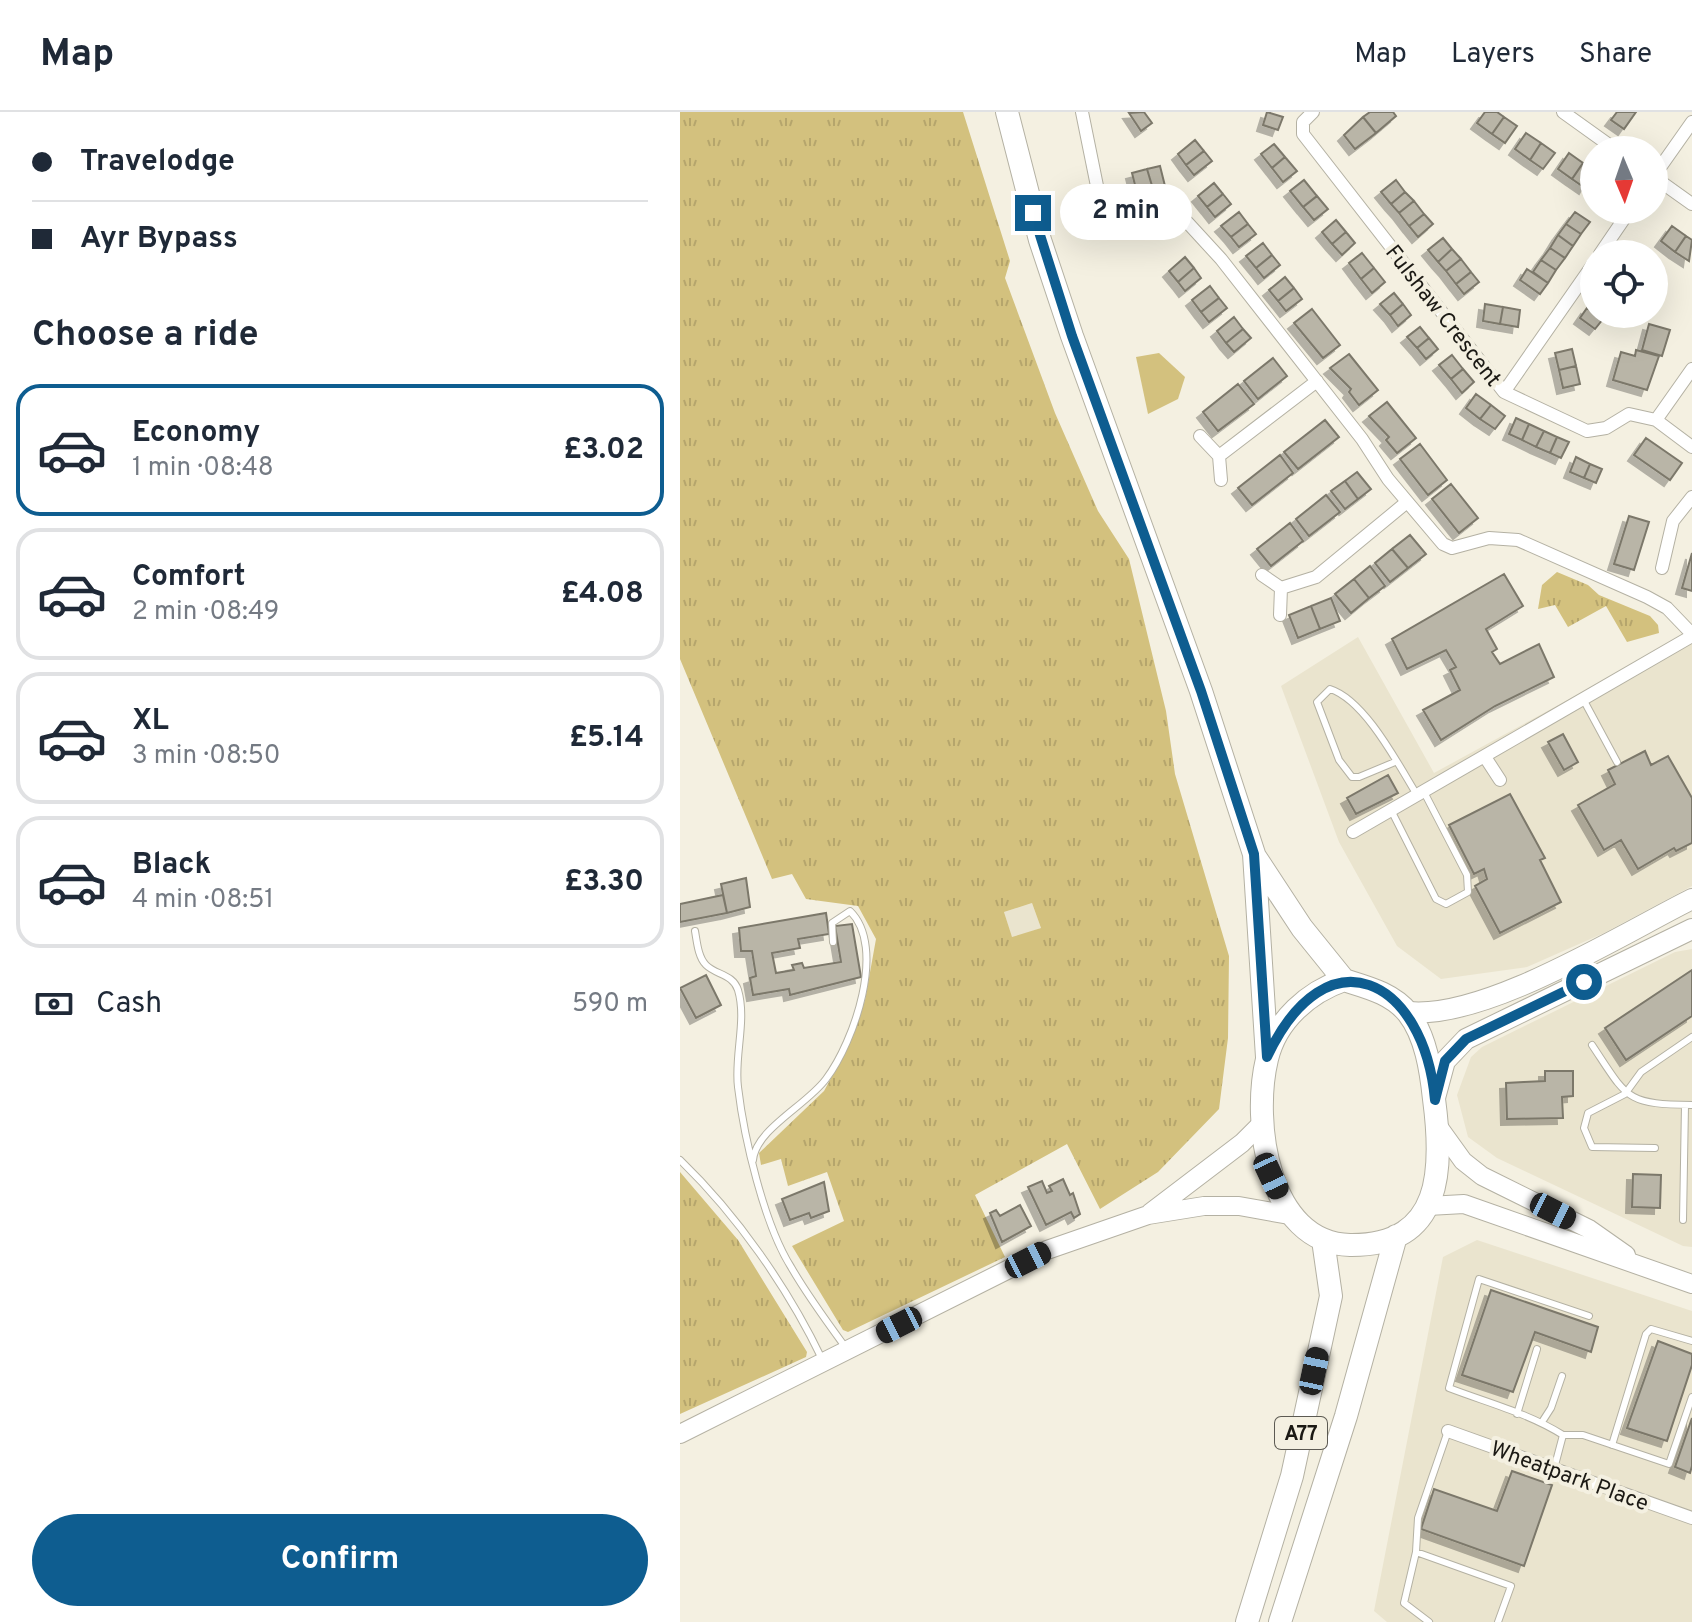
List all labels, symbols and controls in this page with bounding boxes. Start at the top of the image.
text: Map [40,31,114,80]
text: Map [1354,37,1407,73]
text: Layers [1451,37,1535,73]
text: Share [1579,37,1652,73]
north arrow [1580,136,1668,224]
map controls [1580,136,1668,328]
text: Travelodge [80,144,235,181]
callout: 2 min [1061,185,1193,241]
route end [1015,195,1051,231]
text: 2 min [1092,195,1160,228]
text: Ayr Bypass [80,221,238,258]
street label: Fulshaw Crescent [1378,240,1506,393]
button: locate [1580,240,1668,328]
text: Choose a ride [32,313,258,359]
icon: car [36,414,108,486]
text: Economy [132,415,260,452]
text: £3.02 [563,432,644,469]
text: 1 min · 08:48 [132,452,274,485]
icon: car [36,558,108,630]
text: Comfort [132,559,245,596]
text: £4.08 [561,576,644,613]
text: 2 min · 08:49 [132,596,279,629]
icon: car [36,702,108,774]
text: XL [132,703,169,740]
text: £5.14 [569,720,644,757]
text: 3 min · 08:50 [132,740,280,773]
icon: car [36,846,108,918]
text: Black [132,847,211,884]
text: £3.30 [564,864,644,901]
text: 4 min · 08:51 [132,884,274,917]
route start [1566,964,1602,1000]
icon: cash [32,982,76,1026]
text: Cash [96,986,162,1023]
text: 590 m [572,988,648,1021]
car [1250,1149,1292,1203]
car [1526,1189,1580,1233]
car [1001,1238,1055,1282]
car [872,1303,926,1347]
car [1297,1345,1331,1397]
road number: A77 [1275,1417,1327,1449]
street label: Wheatpark Place [1487,1436,1652,1518]
button: Confirm [32,1514,648,1606]

